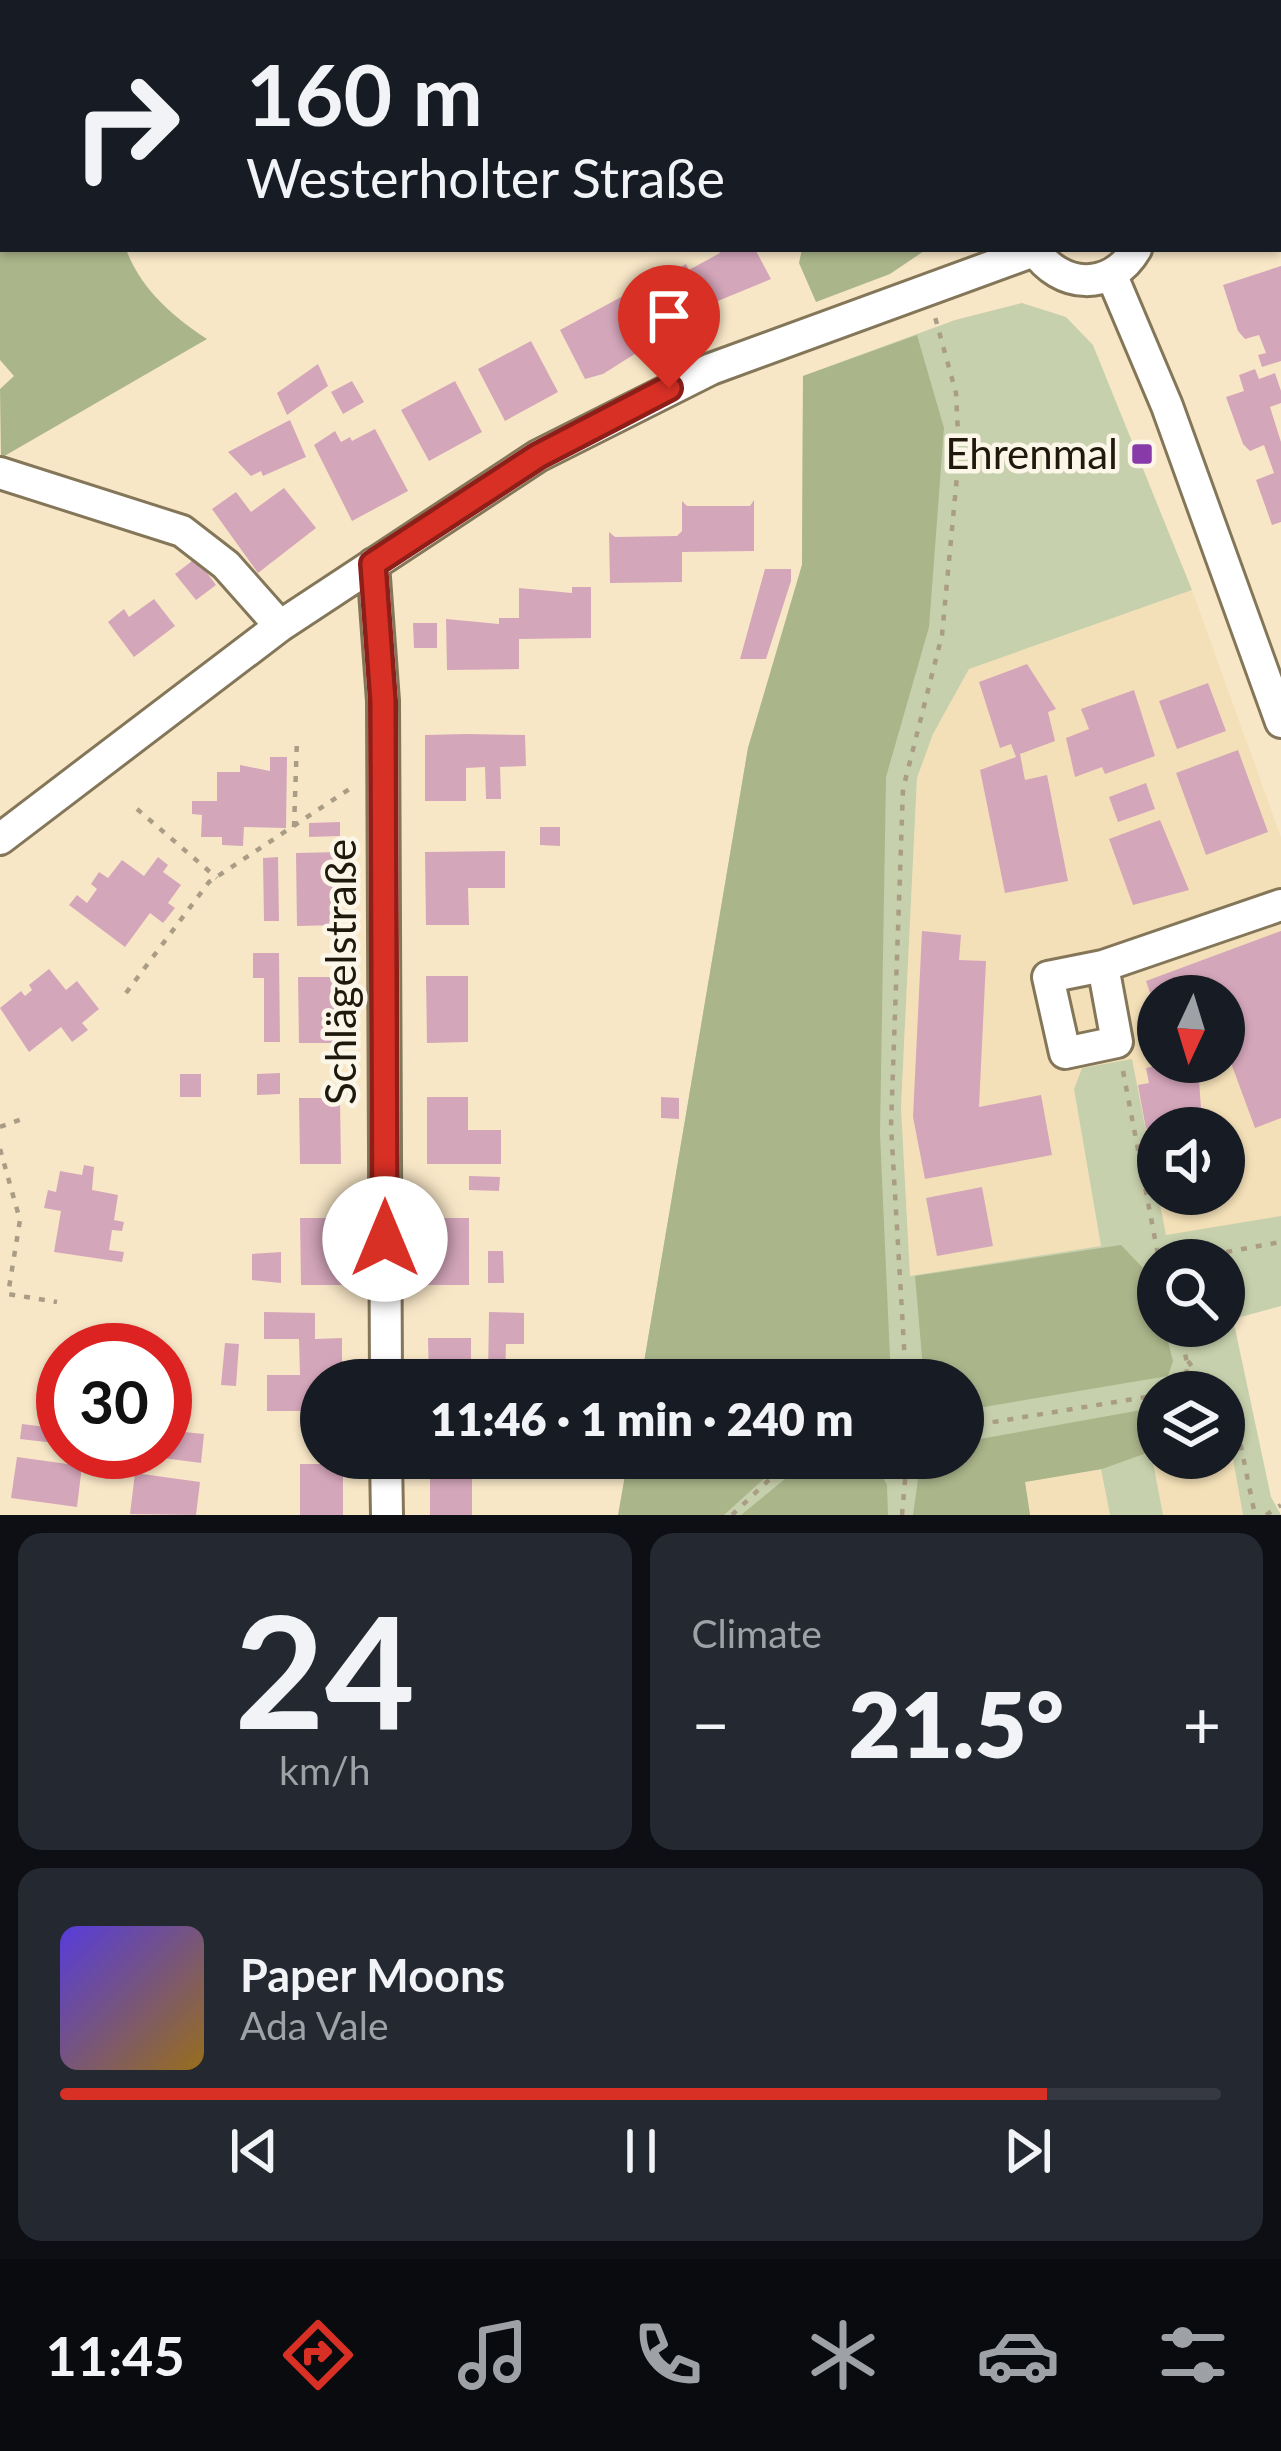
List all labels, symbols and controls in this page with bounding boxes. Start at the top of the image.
text: 160 m [246,43,483,144]
icon: right [48,48,204,204]
text: Westerholter Straße [246,145,725,210]
pin [618,265,720,388]
icon: arrive [636,283,702,349]
place label: Ehrenmal [945,428,1118,478]
marker: Ehrenmal [1129,441,1155,467]
street label: Schlägelstraße [315,839,365,1105]
north arrow [1137,975,1245,1083]
map controls [1137,975,1245,1479]
button: sound [1137,1107,1245,1215]
position arrow [322,1176,448,1302]
button: search [1137,1239,1245,1347]
speed limit sign: 30 [36,1323,192,1479]
button: layers [1137,1371,1245,1479]
text: 11:46 · 1 min · 240 m [430,1392,854,1446]
text: 24 [234,1575,415,1762]
text: Climate [692,1610,822,1656]
text: 21.5° [848,1669,1064,1777]
text: − [692,1684,730,1763]
text: + [1183,1684,1221,1763]
text: km/h [279,1747,370,1793]
text: Paper Moons [240,1948,505,2002]
text: Ada Vale [240,2002,389,2048]
icon: previous [221,2118,287,2184]
icon: pause [608,2118,674,2184]
icon: next [995,2118,1061,2184]
icon: directions [276,2313,360,2397]
icon: music [451,2313,535,2397]
icon: phone [626,2313,710,2397]
icon: climate [801,2313,885,2397]
icon: car [976,2313,1060,2397]
icon: filters [1151,2313,1235,2397]
text: 11:45 [46,2323,185,2388]

